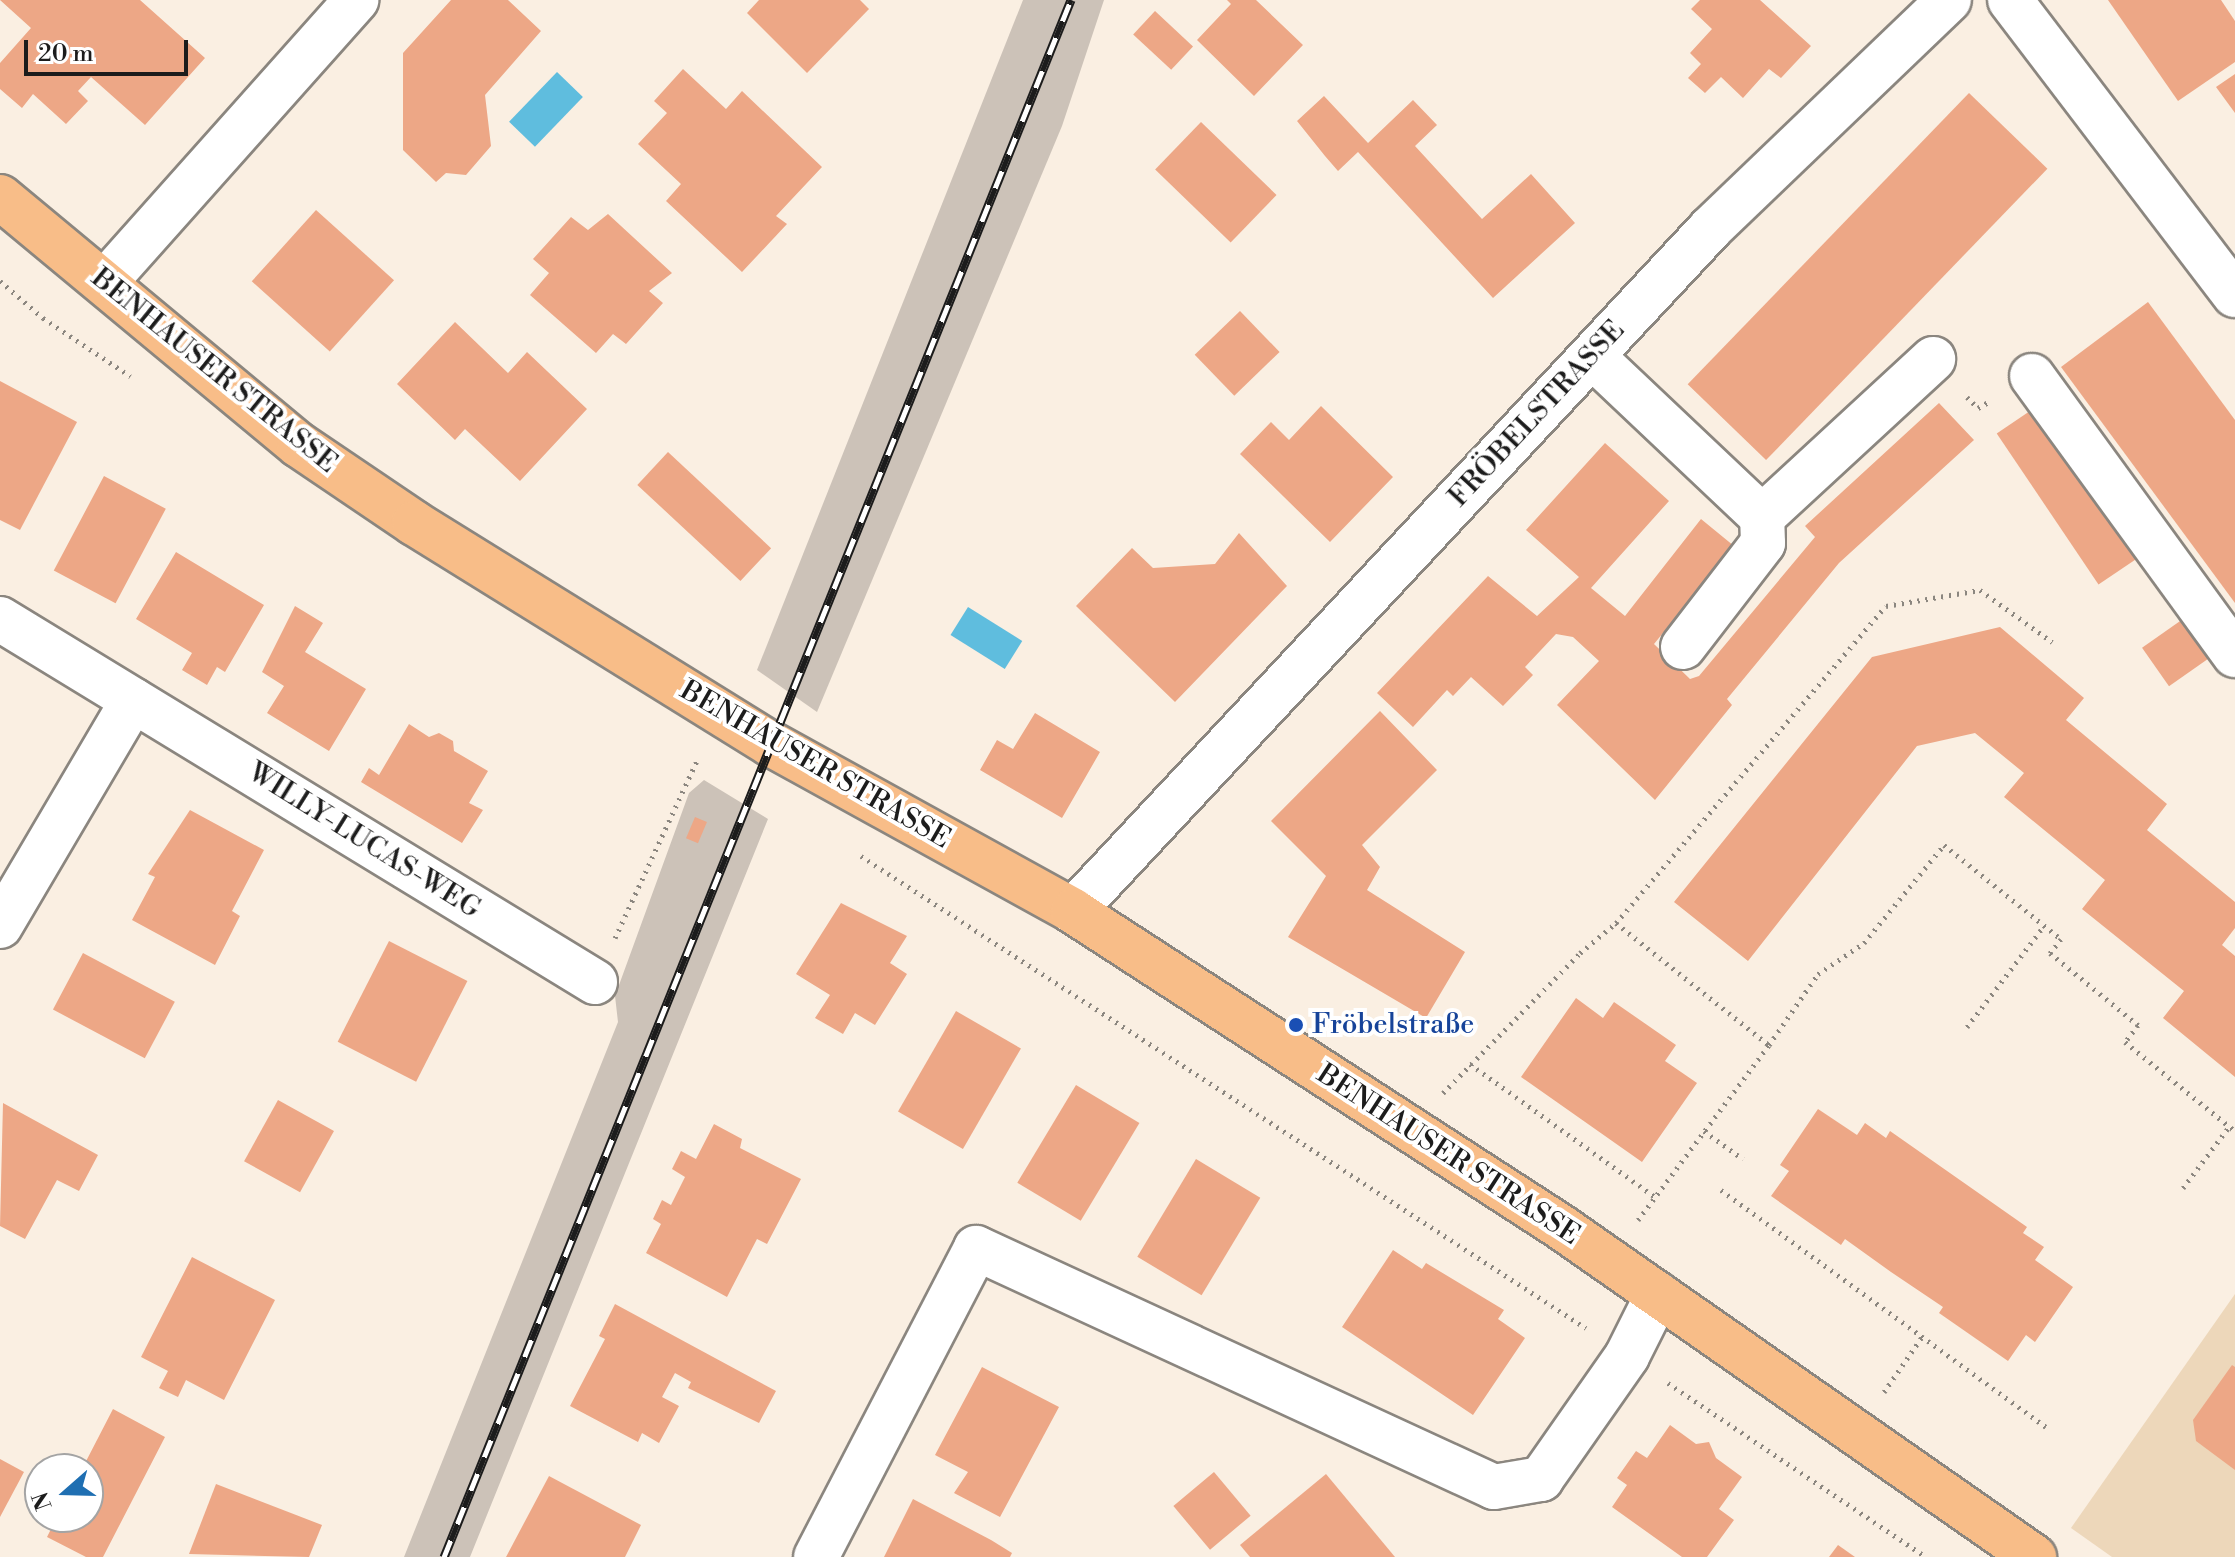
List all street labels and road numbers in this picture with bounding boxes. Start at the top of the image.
street label: BENHAUSER STRASSE [84,262,344,480]
street label: FRÖBELSTRASSE [1442,314,1632,514]
street label: BENHAUSER STRASSE [674,674,956,856]
street label: WILLY-LUCAS-WEG [242,756,486,926]
street label: BENHAUSER STRASSE [1310,1058,1586,1252]

